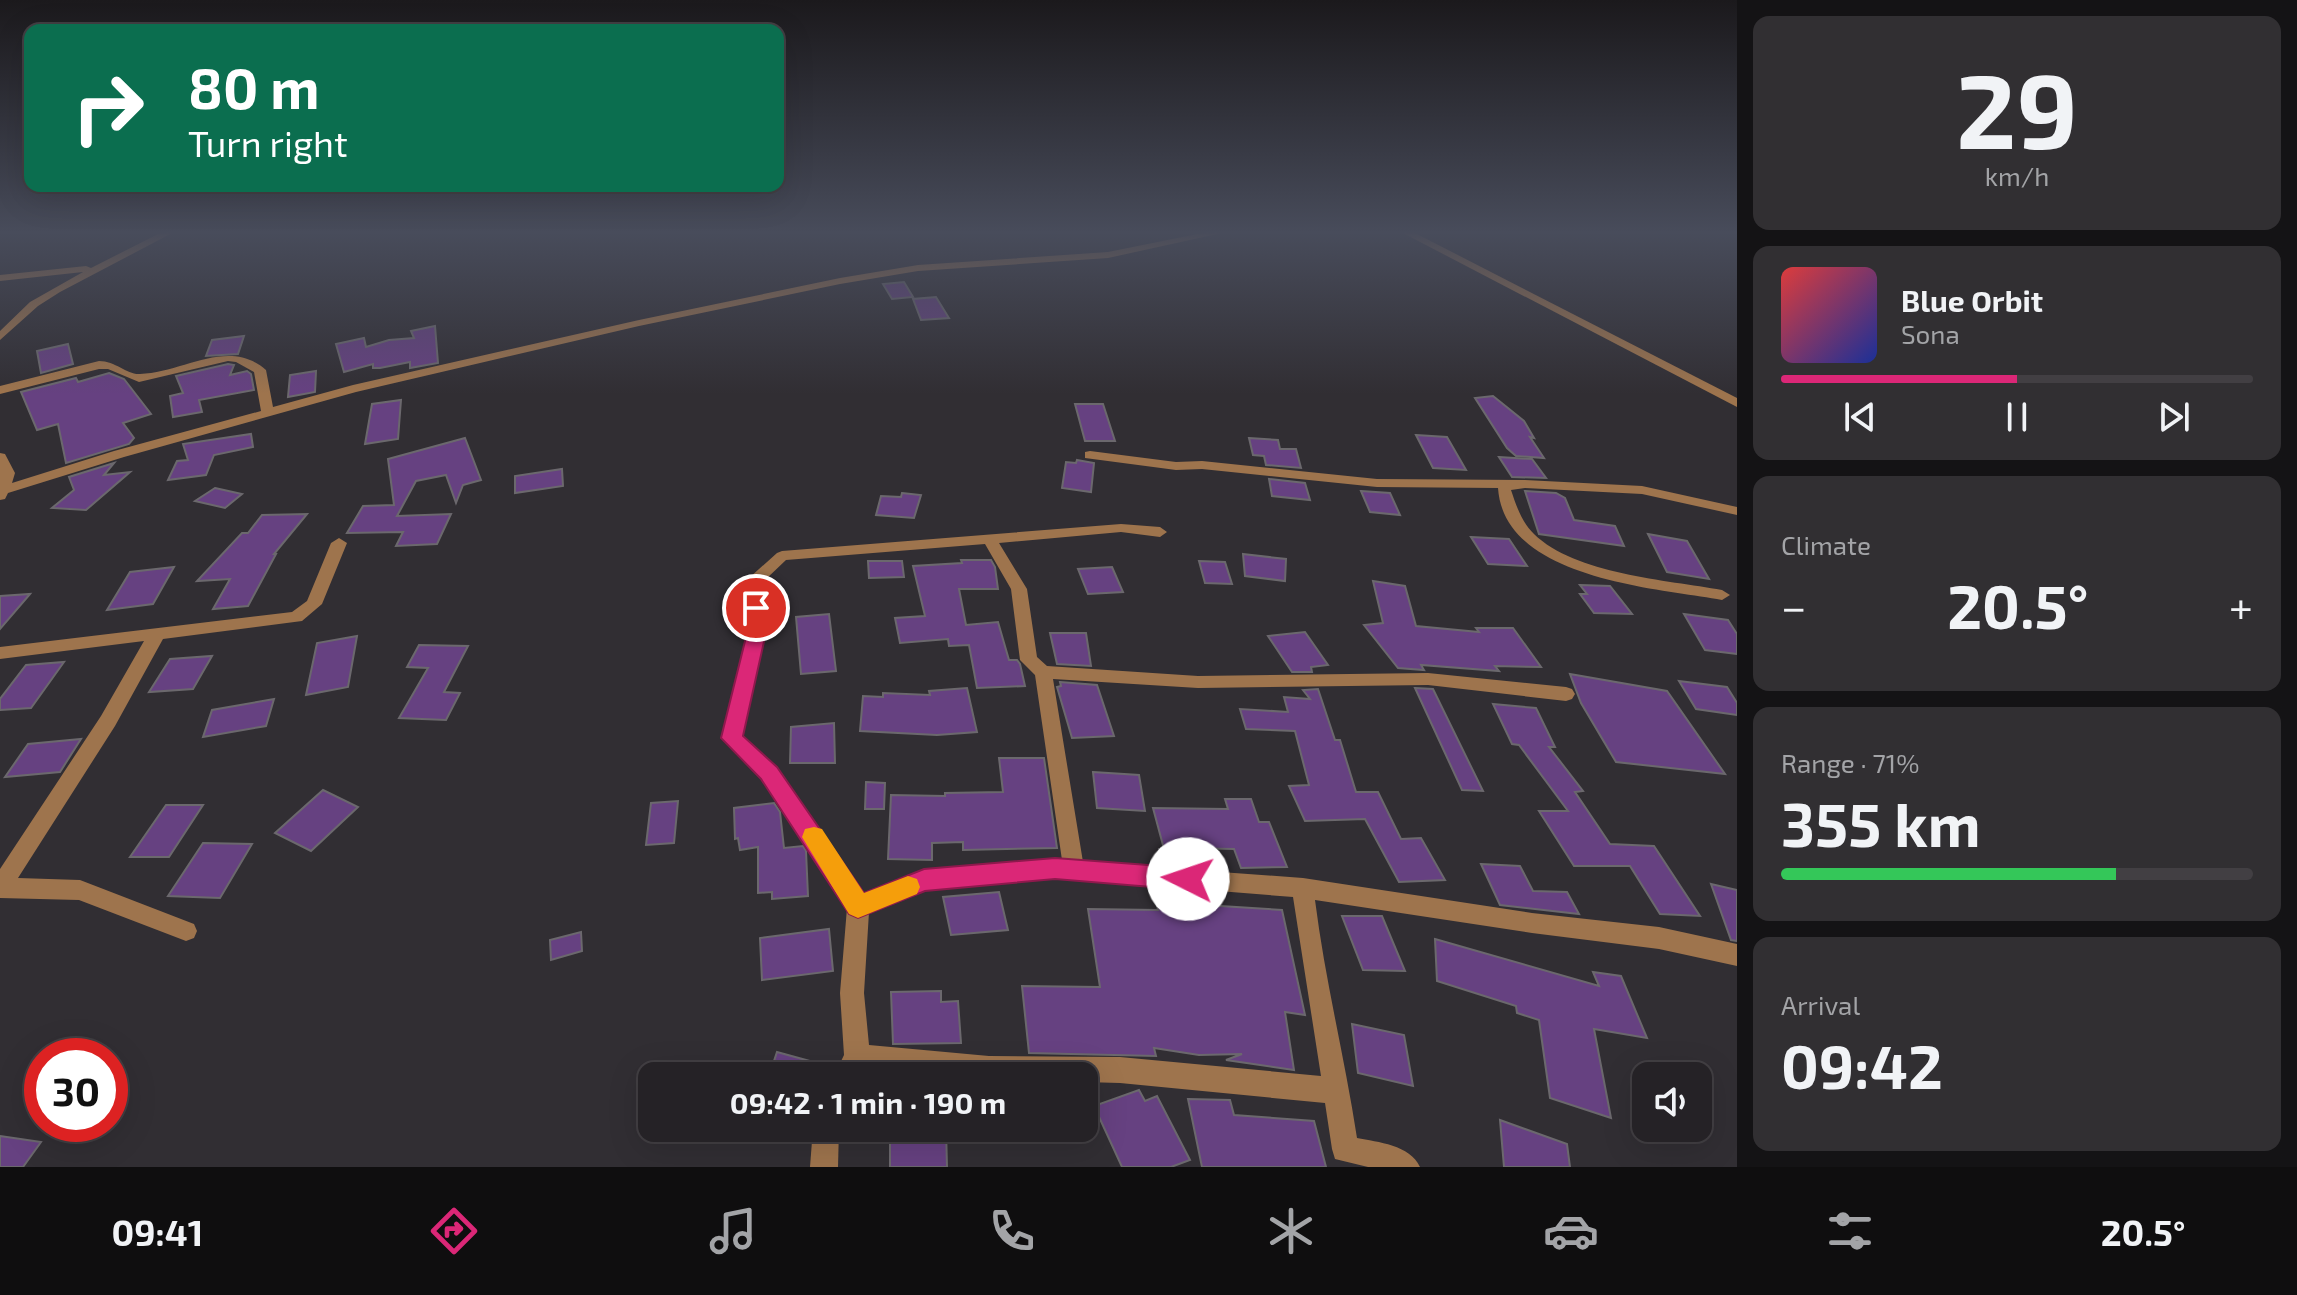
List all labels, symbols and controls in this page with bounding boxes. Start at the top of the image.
text: 29 [1956,45,2078,170]
text: 80 m [188,53,320,120]
icon: right [56,56,160,160]
text: Turn right [188,121,348,164]
text: km/h [1985,160,2049,191]
text: Blue Orbit [1901,282,2043,318]
text: Sona [1901,318,1960,349]
icon: previous [1838,395,1882,439]
icon: pause [1995,395,2039,439]
icon: next [2152,395,2196,439]
text: Climate [1781,529,1871,560]
text: 20.5° [1947,569,2088,641]
pin [722,574,790,642]
text: − [1781,579,1807,632]
text: + [2229,579,2253,632]
icon: arrive [734,586,778,630]
text: Range · 71% [1781,747,1919,778]
text: 355 km [1781,787,1981,859]
position arrow [1146,837,1230,921]
text: Arrival [1781,989,1860,1020]
text: 09:42 [1781,1029,1943,1101]
speed limit sign: 30 [24,1038,128,1142]
map controls [1632,1062,1712,1142]
button: sound [1632,1062,1712,1142]
text: 09:42 · 1 min · 190 m [730,1084,1006,1120]
icon: directions [426,1203,482,1259]
icon: music [705,1203,761,1259]
icon: phone [984,1203,1040,1259]
icon: climate [1263,1203,1319,1259]
icon: car [1543,1203,1599,1259]
icon: filters [1822,1203,1878,1259]
text: 09:41 [112,1210,203,1253]
text: 20.5° [2101,1210,2185,1253]

